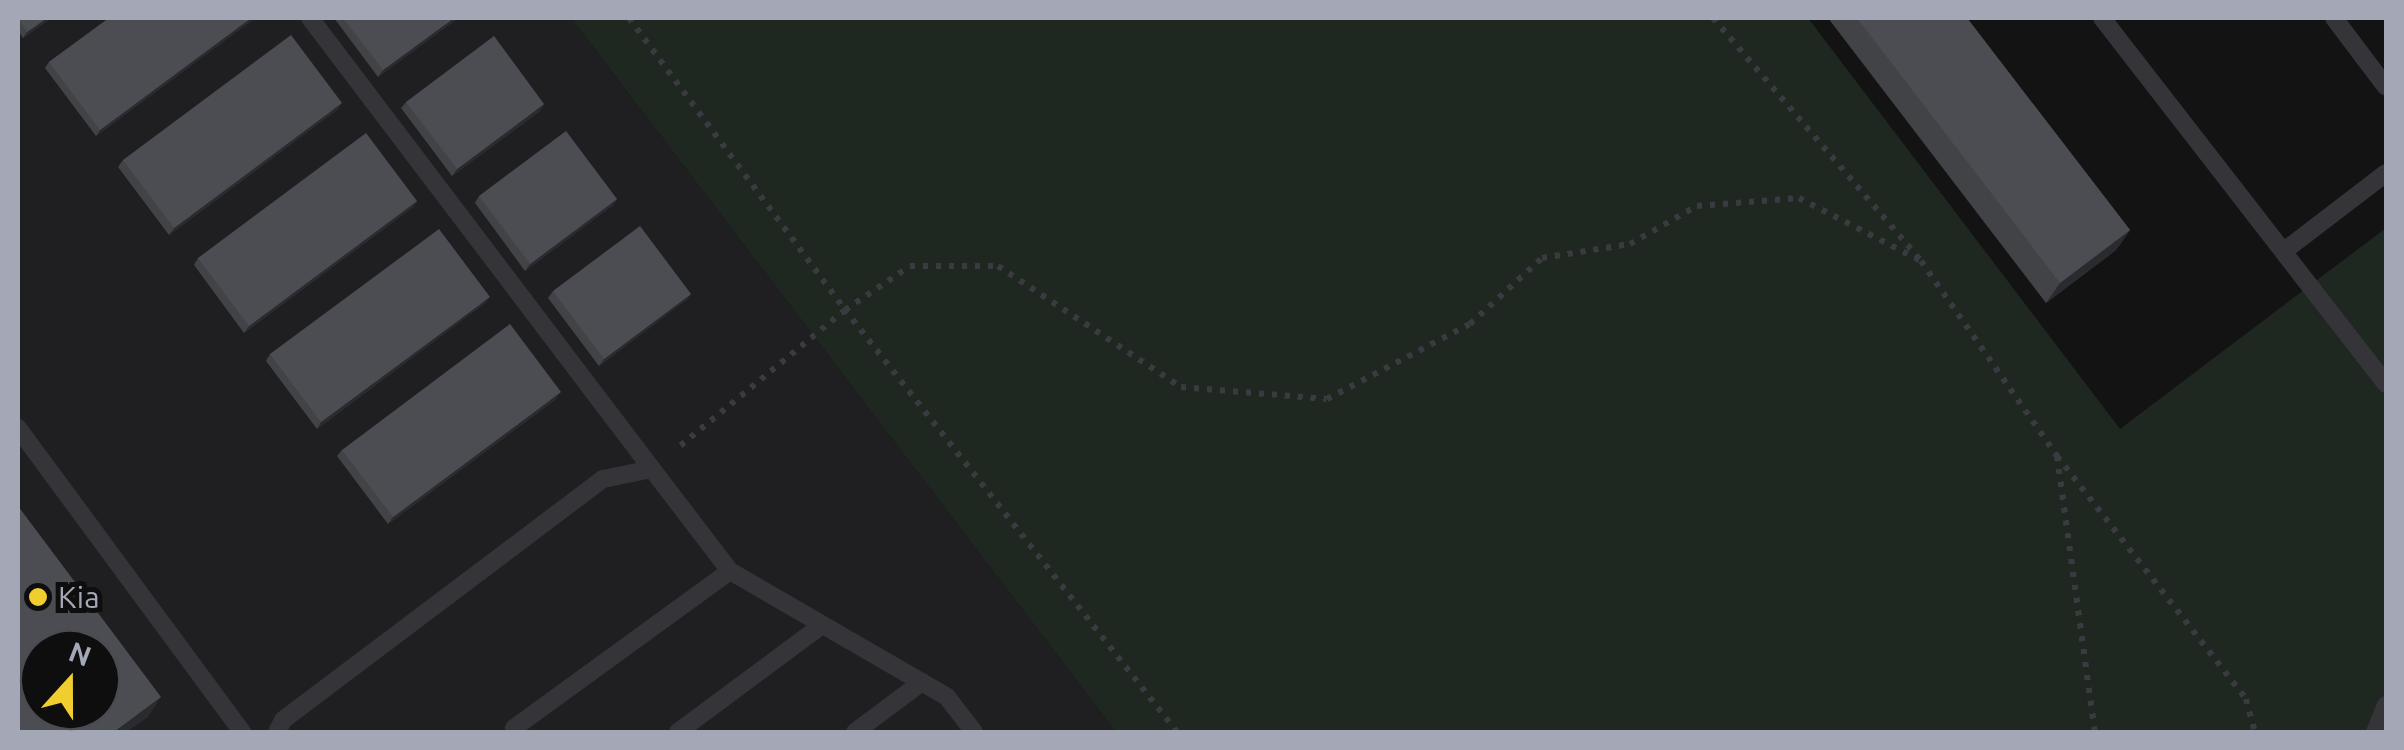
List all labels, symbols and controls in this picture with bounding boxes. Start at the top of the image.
place label: Kia [58,579,100,615]
marker: Kia [27,586,49,608]
north arrow [20,630,120,730]
text: N [65,635,96,672]

